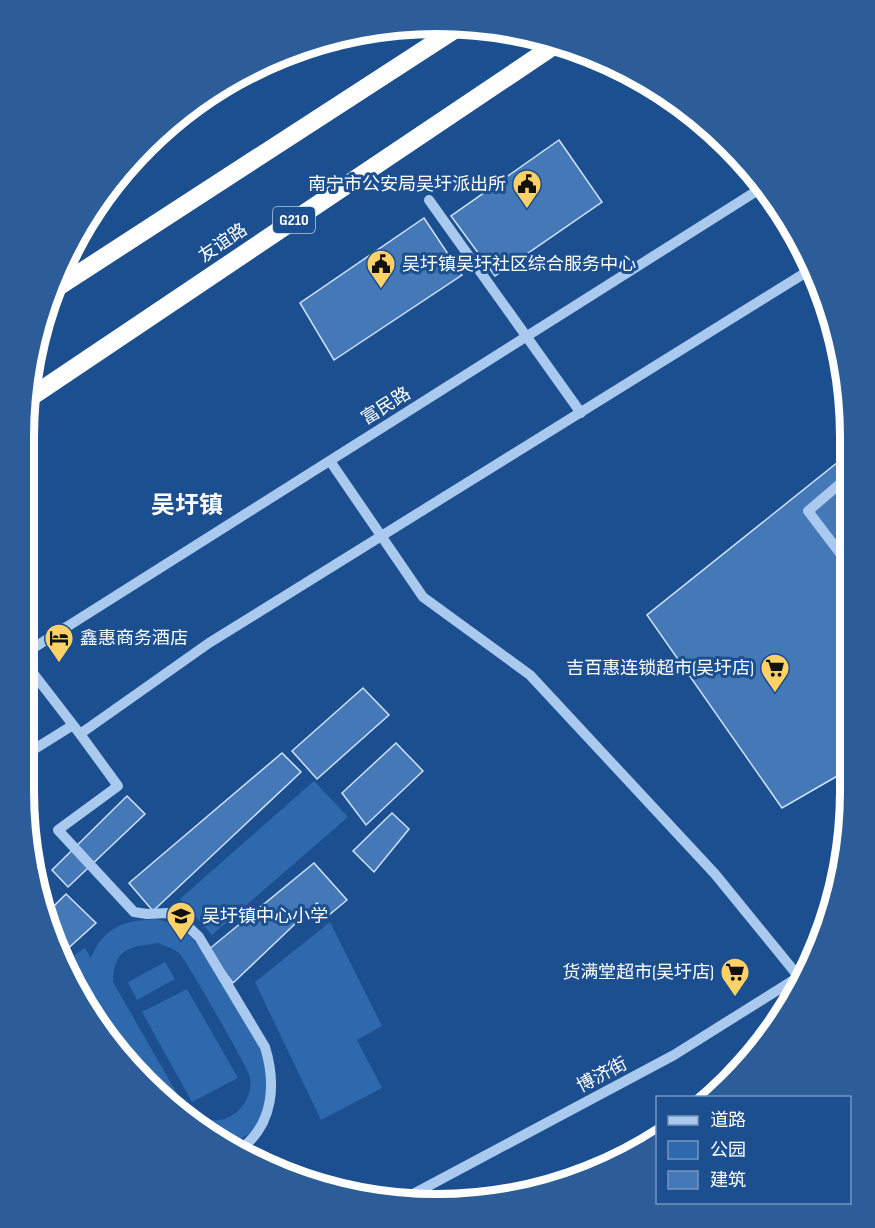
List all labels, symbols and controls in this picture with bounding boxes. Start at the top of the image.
public building icon: 南宁市公安局吴圩派出所 [511,168,543,210]
place label: 南宁市公安局吴圩派出所 [308,174,506,195]
road number: G210 [273,207,315,233]
street label: 友谊路 [195,219,251,267]
public building icon: 吴圩镇吴圩社区综合服务中心 [365,248,397,290]
place label: 吴圩镇吴圩社区综合服务中心 [402,254,636,275]
street label: 富民路 [358,383,414,429]
district label: 吴圩镇 [151,491,223,520]
hotel icon: 鑫惠商务酒店 [43,622,75,664]
place label: 鑫惠商务酒店 [80,628,188,649]
supermarket icon: 吉百惠连锁超市(吴圩店) [759,652,791,694]
place label: 吉百惠连锁超市(吴圩店) [566,658,754,679]
school or university icon: 吴圩镇中心小学 [165,900,197,942]
place label: 吴圩镇中心小学 [202,906,328,927]
supermarket icon: 货满堂超市(吴圩店) [719,956,751,998]
place label: 货满堂超市(吴圩店) [562,962,714,983]
street label: 博济街 [573,1053,631,1097]
legend [656,1096,851,1204]
text: 道路 [710,1110,746,1131]
text: 公园 [710,1140,746,1161]
text: 建筑 [710,1170,746,1191]

